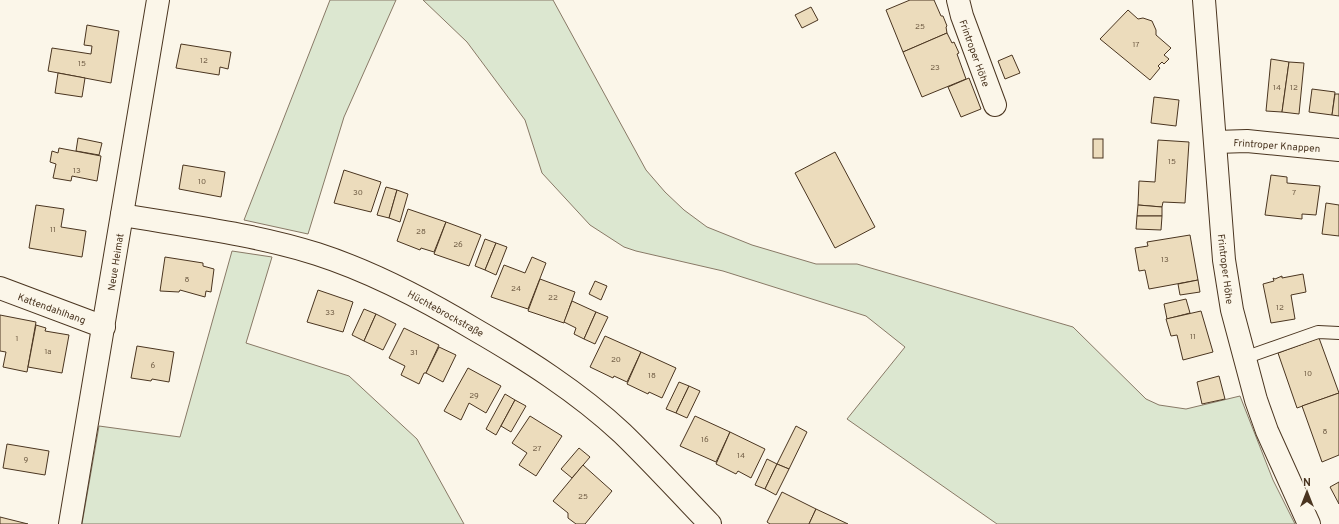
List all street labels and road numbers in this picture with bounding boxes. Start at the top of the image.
street label: Frintroper Höhe [955,18,992,89]
street label: Frintroper Knappen [1233,137,1321,156]
street label: Neue Heimat [106,232,127,292]
street label: Frintroper Höhe [1214,233,1235,305]
street label: Hüchtebrockstraße [405,288,486,341]
street label: Kattendahlhang [16,291,87,328]

